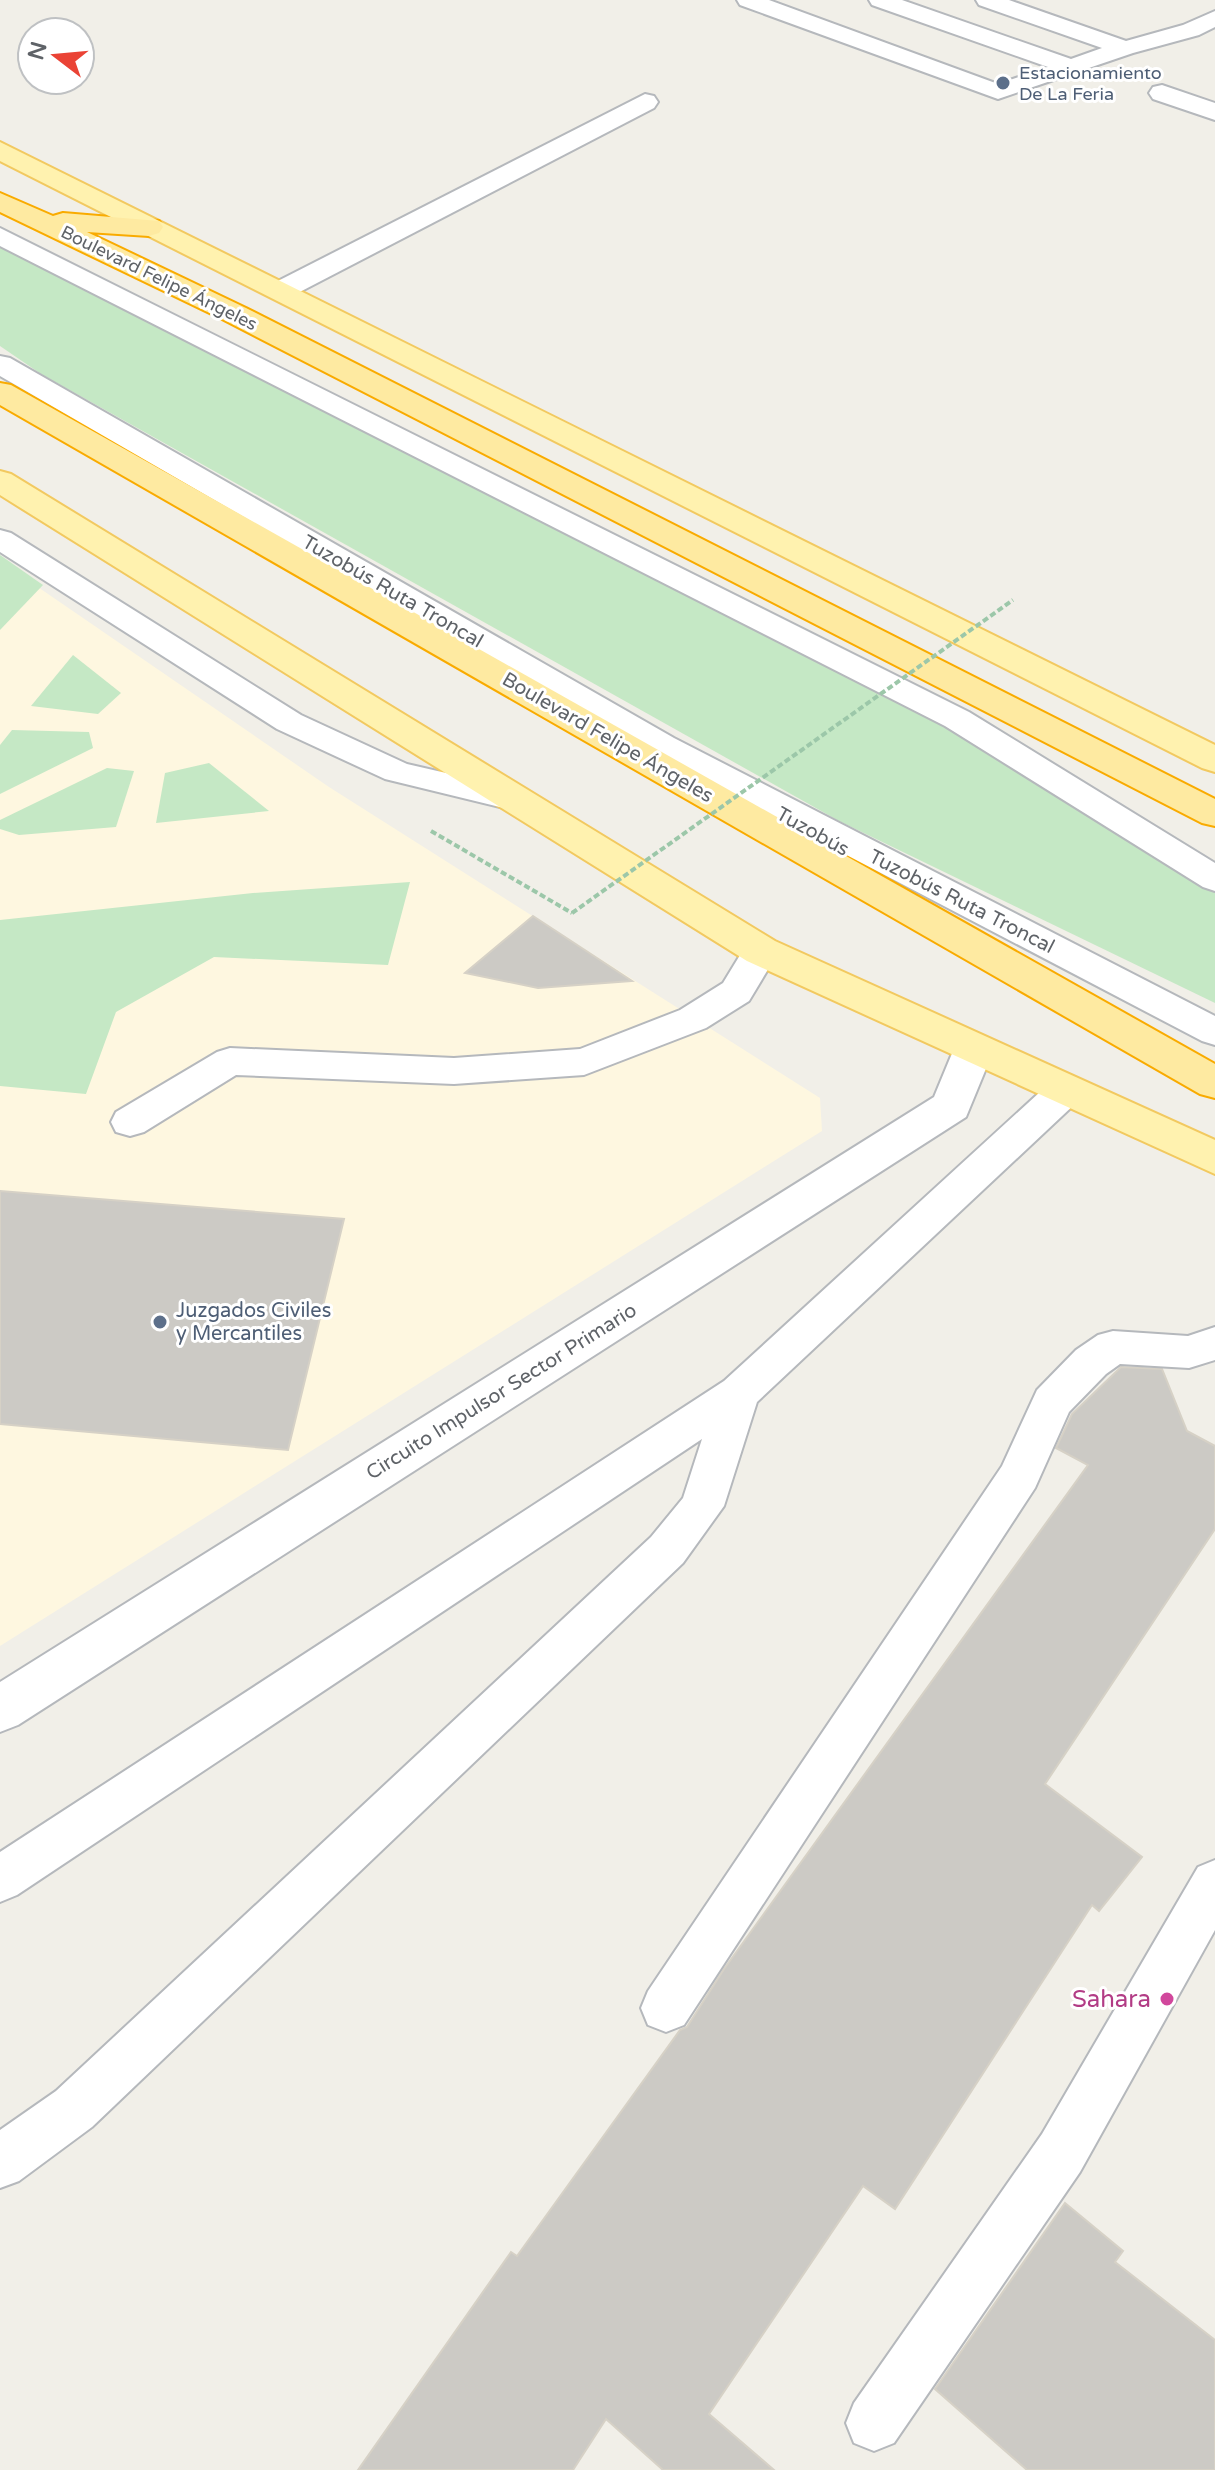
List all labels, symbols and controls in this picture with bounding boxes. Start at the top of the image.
north arrow [16,16,96,96]
text: N [23,39,53,63]
place label: Estacionamiento De La Feria [1019,62,1162,105]
marker: Estacionamiento De La Feria [994,74,1012,92]
street label: Boulevard Felipe Ángeles [57,221,261,335]
street label: Tuzobús Ruta Troncal [298,530,487,653]
street label: Boulevard Felipe Ángeles [498,667,718,808]
street label: Tuzobús [772,802,853,862]
street label: Tuzobús Ruta Troncal [865,845,1058,959]
street label: Circuito Impulsor Sector Primario [362,1298,641,1485]
place label: Juzgados Civiles y Mercantiles [176,1299,331,1346]
marker: Juzgados Civiles y Mercantiles [151,1313,169,1331]
place label: Sahara [1072,1985,1151,2014]
marker: Sahara [1158,1990,1176,2008]

